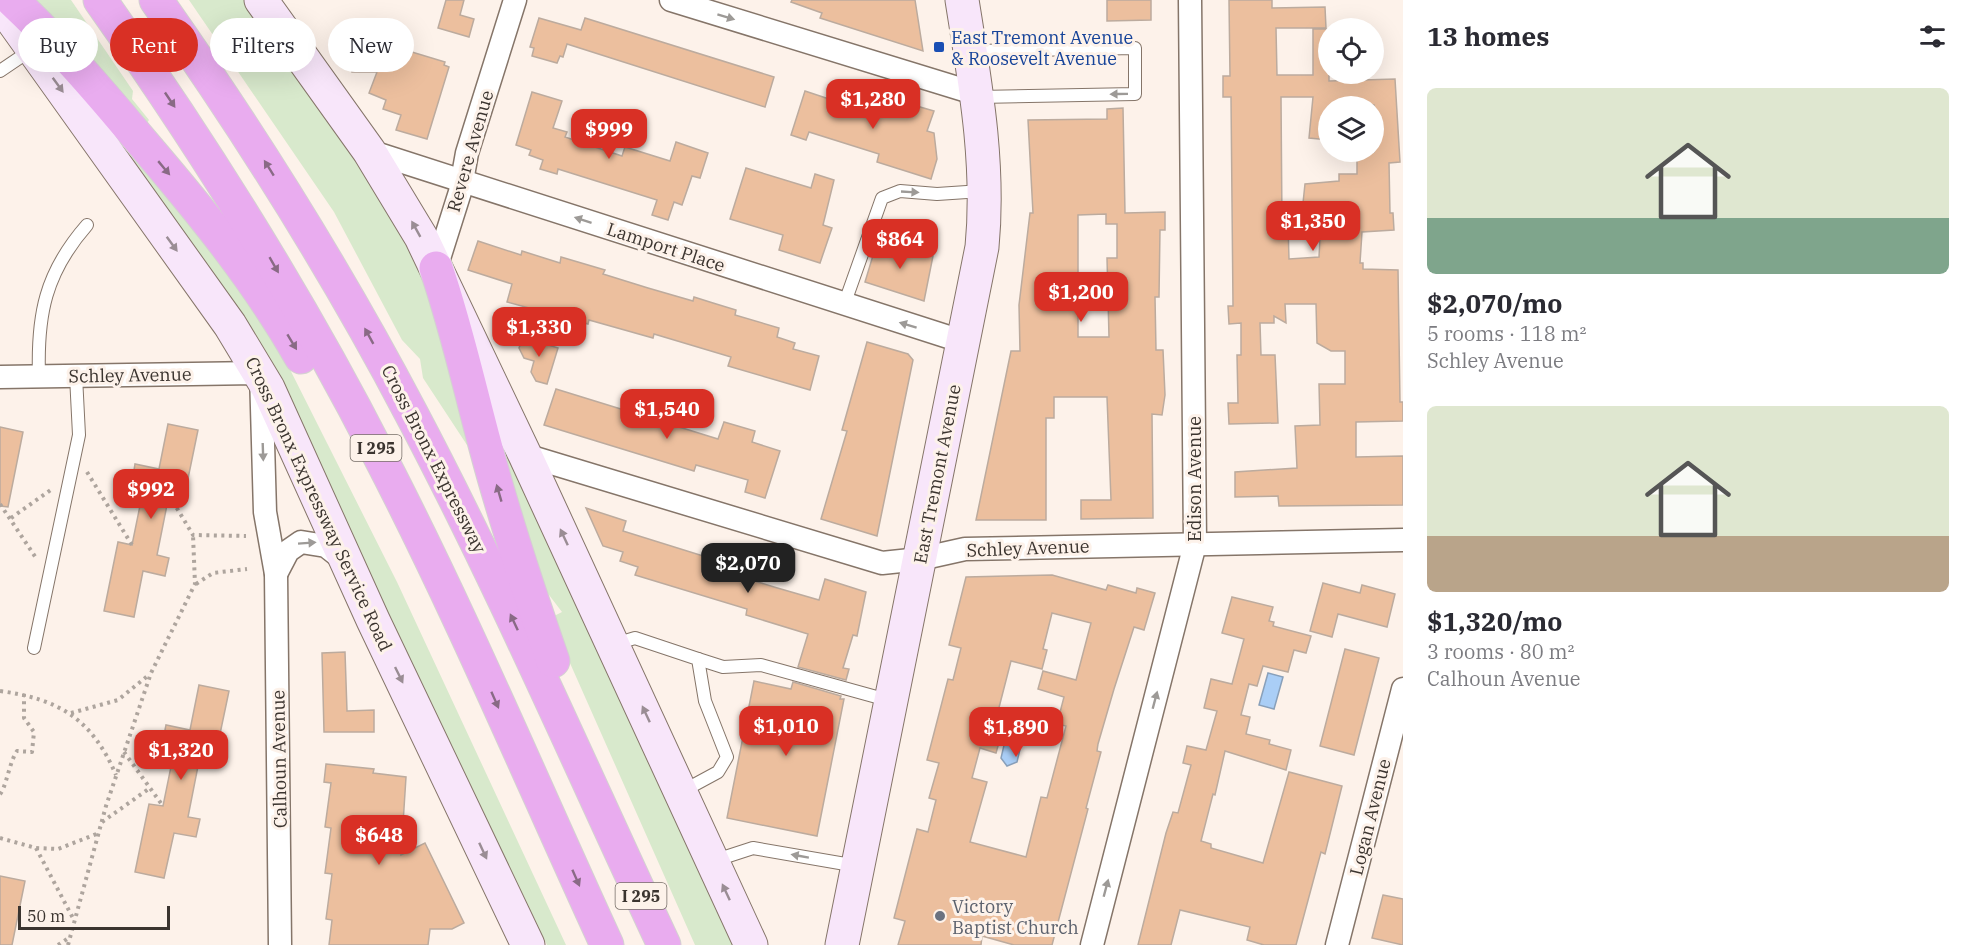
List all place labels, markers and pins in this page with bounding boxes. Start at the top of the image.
place label: East Tremont Avenue & Roosevelt Avenue [951,26,1133,70]
marker: East Tremont Avenue & Roosevelt Avenue [932,40,946,54]
pin: $1,280 [824,79,922,130]
pin: $999 [573,109,645,160]
pin: $1,350 [1264,201,1362,252]
pin: $864 [864,219,936,270]
pin: $1,200 [1032,272,1130,323]
pin: $1,330 [490,307,588,358]
pin: $1,540 [618,389,716,440]
pin: $992 [115,469,187,520]
pin: $2,070 [699,543,797,594]
pin: $1,010 [737,706,835,757]
pin: $1,890 [967,707,1065,758]
pin: $1,320 [132,730,230,781]
pin: $648 [343,815,415,866]
place label: Victory Baptist Church [952,895,1079,939]
marker: Victory Baptist Church [933,909,947,923]

